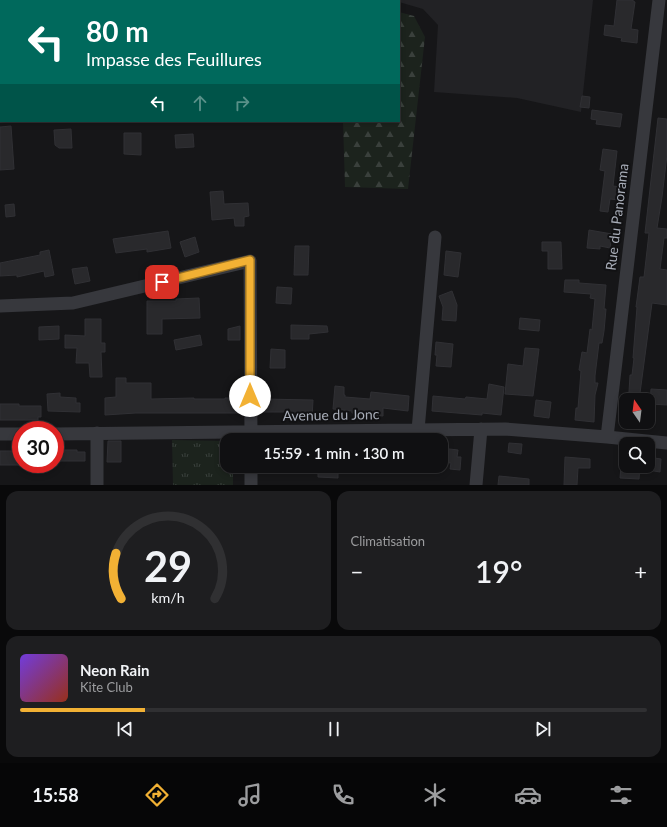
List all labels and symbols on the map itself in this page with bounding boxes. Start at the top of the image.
street label: Rue du Panorama [601,162,632,271]
pin [145,265,179,299]
position arrow [229,375,271,417]
north arrow [619,393,655,429]
street label: Avenue du Jonc [282,405,380,424]
speed limit sign: 30 [12,421,64,473]

